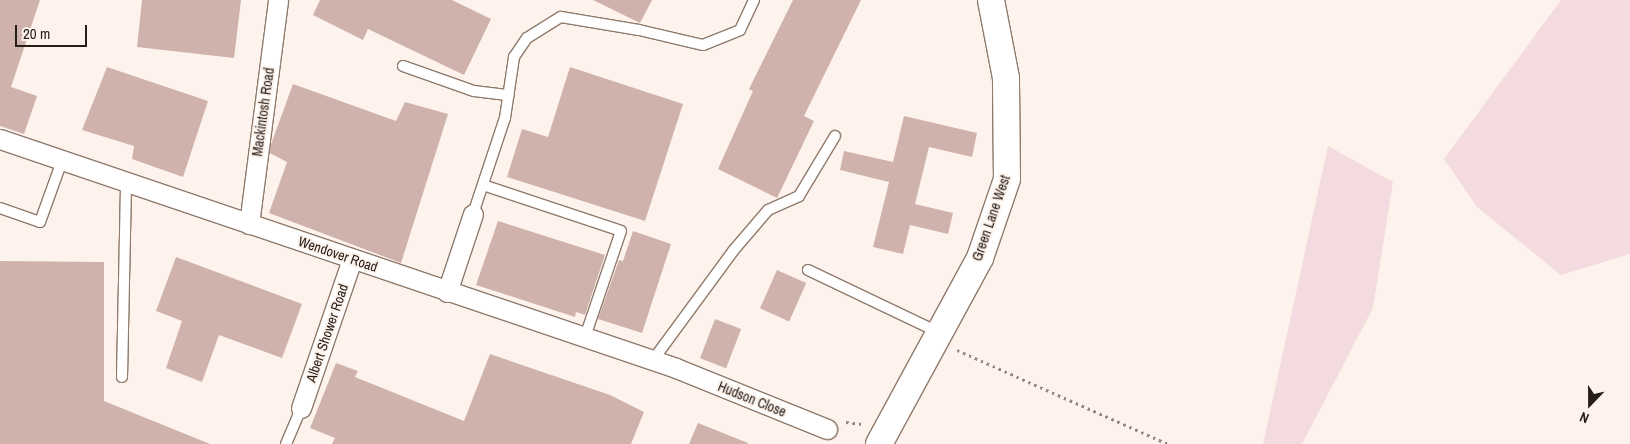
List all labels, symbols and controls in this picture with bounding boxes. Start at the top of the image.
scale bar [18,15,90,47]
text: 20 m [23,23,50,44]
street label: Mackintosh Road [248,67,278,157]
street label: Green Lane West [968,173,1014,263]
street label: Wendover Road [296,233,380,275]
street label: Albert Shower Road [302,282,352,384]
street label: Hudson Close [715,378,789,420]
north arrow [1565,379,1615,429]
text: N [1577,408,1592,428]

